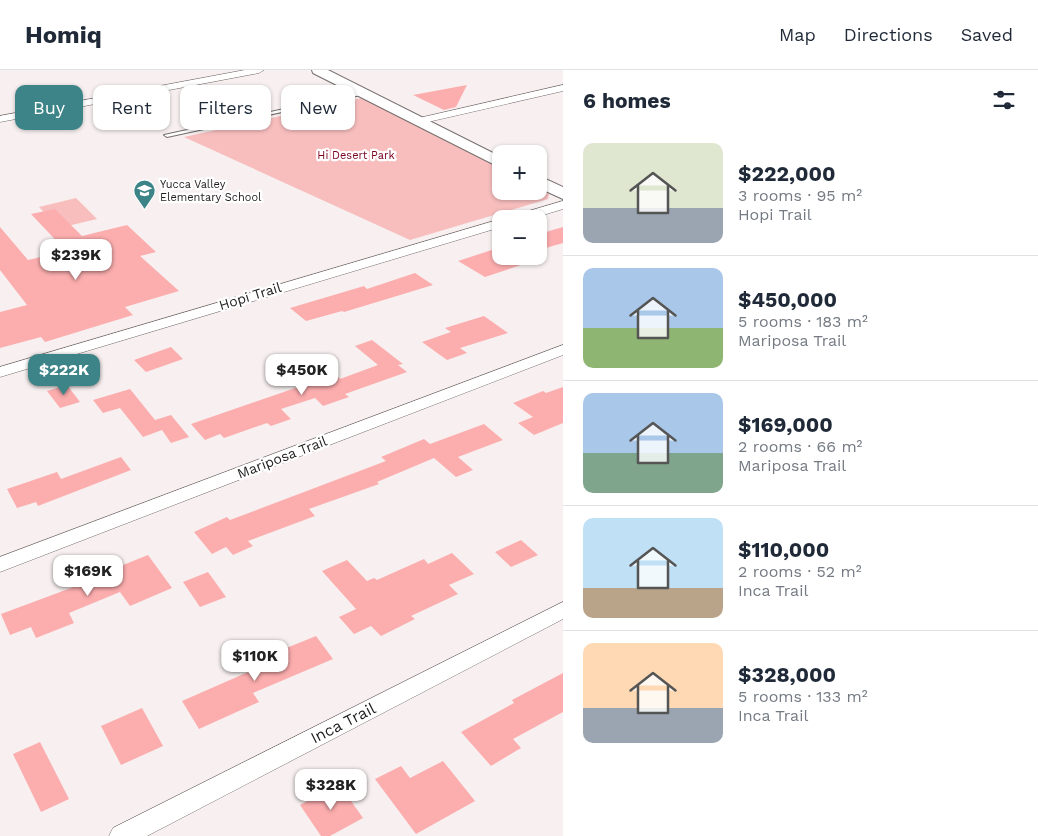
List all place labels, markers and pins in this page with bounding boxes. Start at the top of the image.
school or university icon: Yucca Valley Elementary School [132,178,156,209]
place label: Yucca Valley Elementary School [160,178,262,204]
pin: $239K [41,238,111,281]
pin: $222K [29,354,99,396]
pin: $450K [267,354,337,396]
pin: $169K [53,554,123,597]
pin: $110K [220,640,290,682]
pin: $328K [296,768,366,811]

